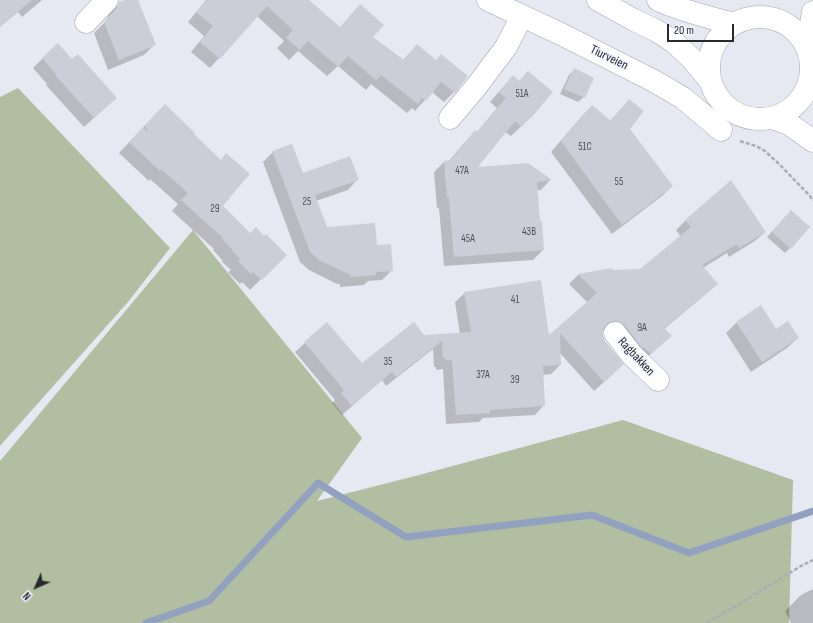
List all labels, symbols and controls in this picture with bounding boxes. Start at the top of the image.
scale bar [669,16,736,42]
text: 20 m [674,23,694,38]
street label: Tiurveien [587,42,631,74]
house number: 51A [515,87,529,101]
house number: 51C [578,140,592,154]
house number: 47A [455,164,469,178]
house number: 55 [615,175,623,189]
house number: 25 [303,195,311,209]
house number: 29 [210,202,220,216]
house number: 43B [522,225,536,239]
house number: 45A [461,232,475,246]
house number: 41 [511,293,519,307]
house number: 9A [637,321,647,335]
street label: Ragbakken [614,335,658,379]
house number: 35 [383,355,393,369]
house number: 37A [476,368,490,382]
house number: 39 [510,373,520,387]
north arrow [16,567,56,607]
text: N [20,589,34,603]

